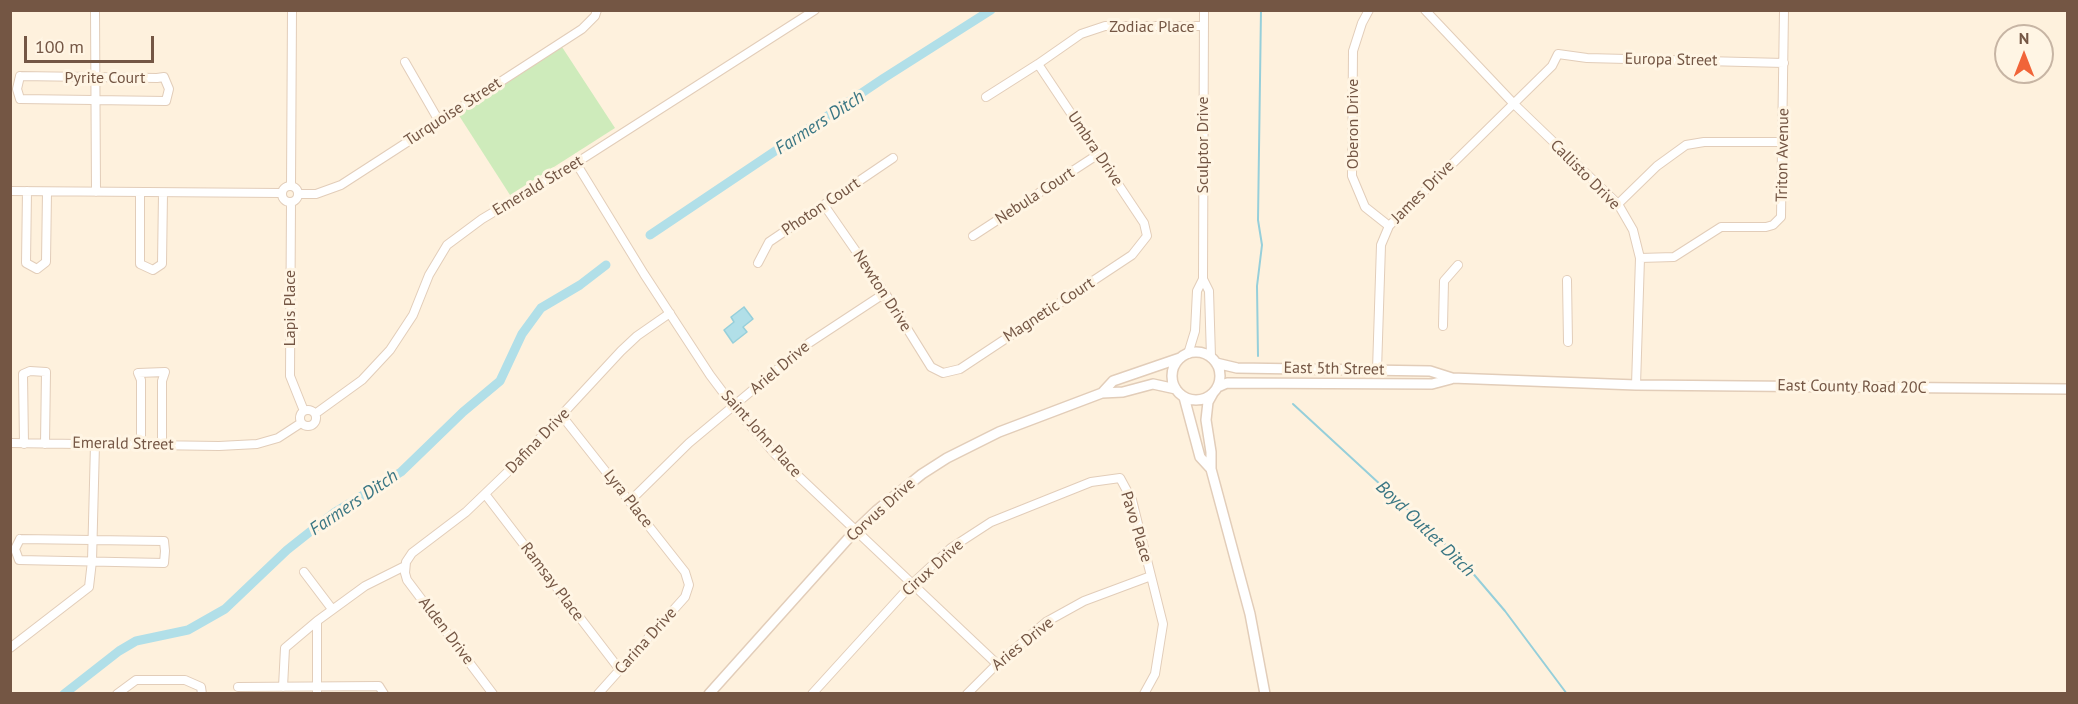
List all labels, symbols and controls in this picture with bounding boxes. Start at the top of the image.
street label: Zodiac Place [1109,17,1195,37]
scale bar [27,24,158,62]
north arrow [1994,24,2054,84]
text: N [2019,28,2029,48]
text: 100 m [35,35,84,58]
street label: Europa Street [1624,50,1718,70]
street label: Pyrite Court [65,68,145,88]
street label: Turquoise Street [401,74,505,150]
street label: Oberon Drive [1343,79,1363,169]
water label: Farmers Ditch [771,86,869,160]
street label: Sculptor Drive [1193,96,1213,194]
street label: Umbra Drive [1063,108,1127,190]
street label: Triton Avenue [1773,108,1793,202]
street label: Callisto Drive [1546,136,1624,214]
street label: Emerald Street [490,152,586,220]
street label: James Drive [1388,157,1458,227]
street label: Nebula Court [992,163,1078,229]
street label: Photon Court [778,174,864,240]
street label: Newton Drive [849,247,915,335]
street label: Lapis Place [280,270,300,346]
street label: Magnetic Court [1000,274,1098,346]
street label: Ariel Drive [746,338,814,398]
street label: East 5th Street [1283,359,1385,379]
street label: East County Road 20C [1777,376,1927,398]
street label: Saint John Place [717,386,805,482]
street label: Dafina Drive [502,404,574,478]
street label: Emerald Street [72,434,174,454]
water label: Farmers Ditch [306,466,402,540]
street label: Lyra Place [599,466,657,532]
street label: Corvus Drive [843,474,919,546]
water label: Boyd Outlet Ditch [1371,476,1479,582]
street label: Pavo Place [1116,489,1156,565]
street label: Cirux Drive [898,535,968,601]
street label: Ramsay Place [516,539,588,625]
street label: Alden Drive [414,593,478,669]
street label: Carina Drive [611,604,681,678]
street label: Aries Drive [988,613,1058,675]

